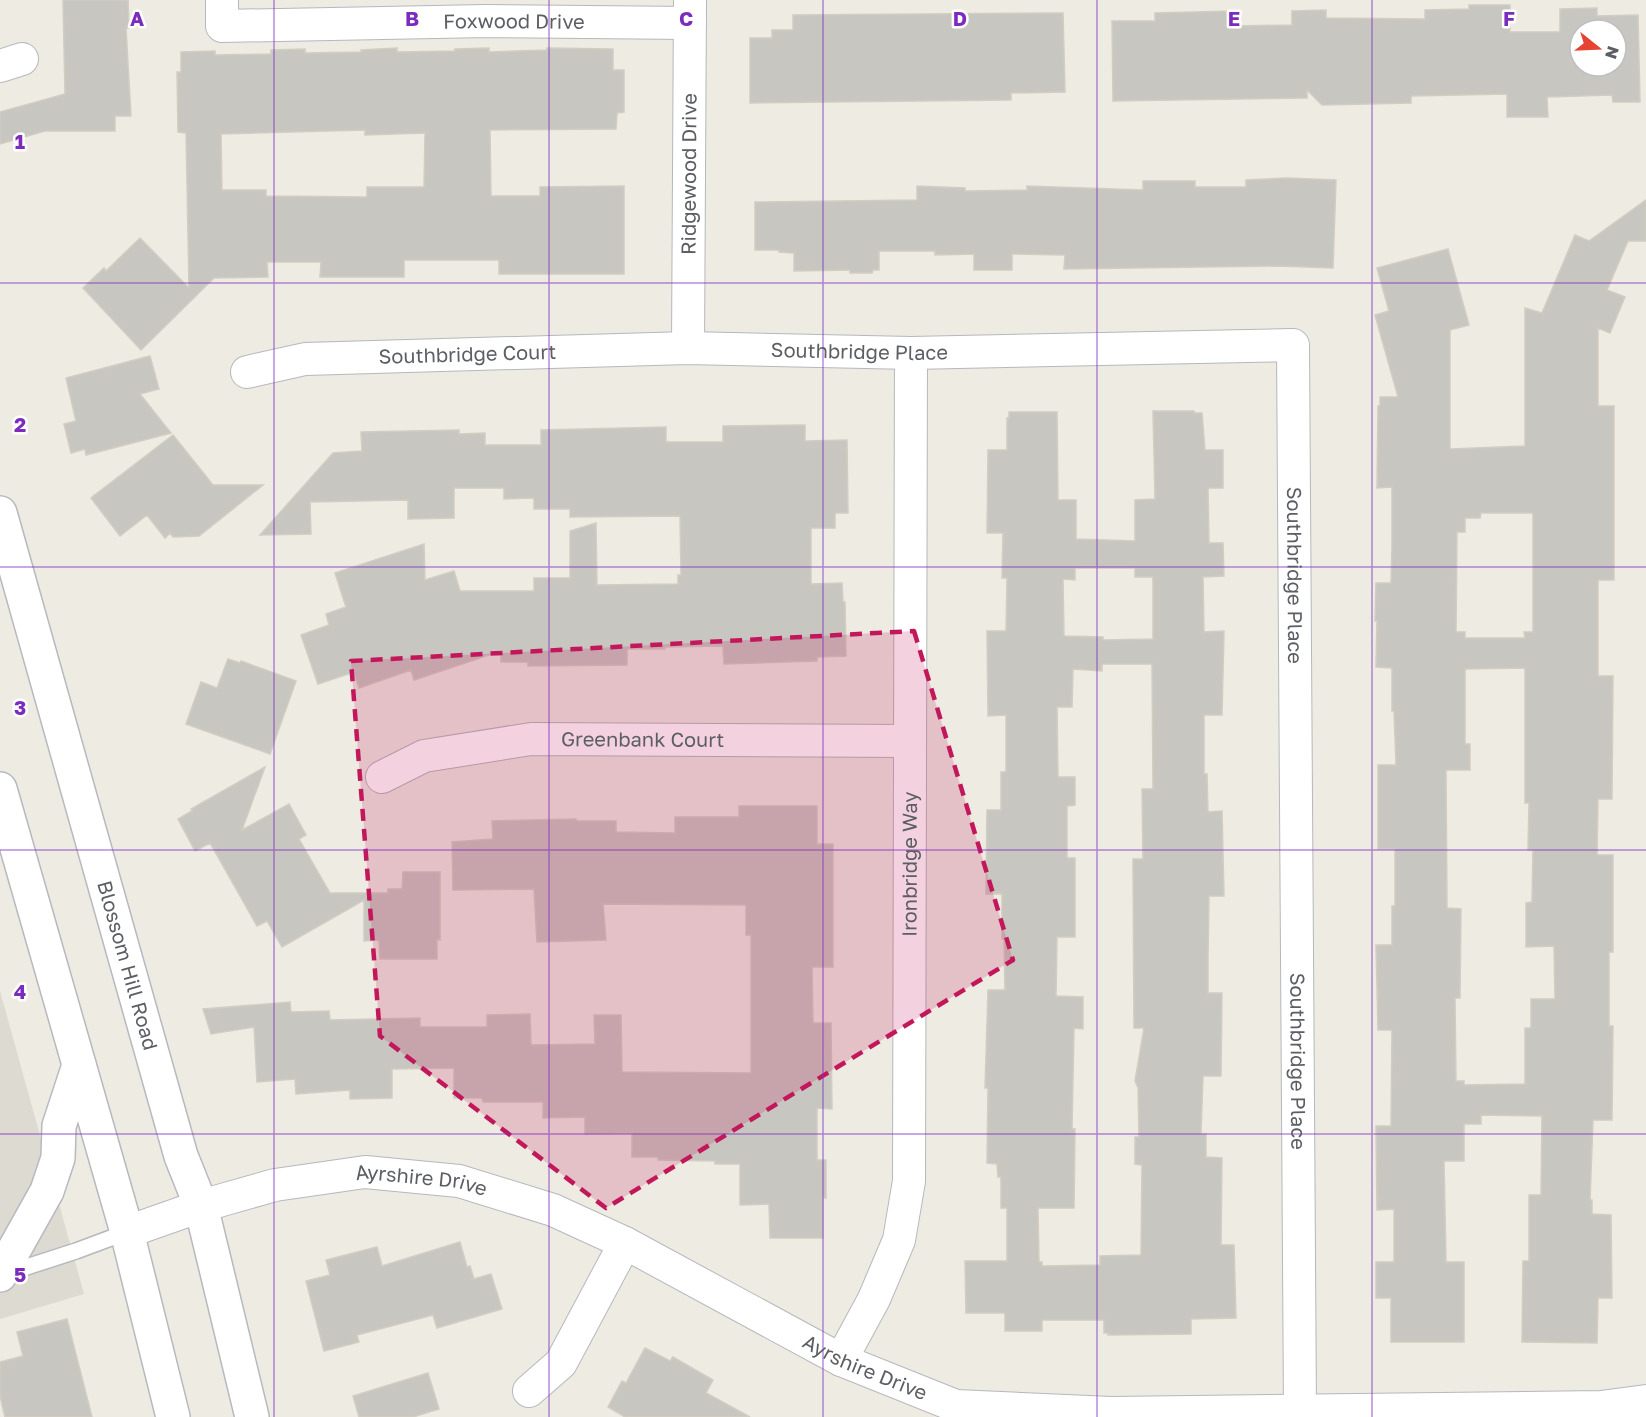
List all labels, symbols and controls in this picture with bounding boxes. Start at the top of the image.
text: A [130,6,144,30]
text: B [405,6,419,30]
text: C [679,6,693,30]
text: D [953,6,967,30]
text: E [1228,6,1240,30]
text: F [1503,6,1515,30]
street label: Foxwood Drive [443,8,585,33]
north arrow [1568,18,1628,78]
text: N [1601,44,1624,62]
street label: Ridgewood Drive [676,93,700,255]
text: 1 [15,129,25,153]
street label: Southbridge Place [770,337,948,364]
street label: Southbridge Court [378,339,557,368]
text: 2 [14,412,26,436]
street label: Southbridge Place [1283,487,1308,664]
text: 3 [14,695,26,719]
street label: Greenbank Court [561,726,724,751]
street label: Ironbridge Way [897,792,921,937]
street label: Blossom Hill Road [93,878,164,1053]
street label: Southbridge Place [1286,973,1311,1150]
text: 4 [14,979,26,1003]
street label: Ayrshire Drive [353,1159,490,1200]
text: 5 [14,1262,26,1286]
street label: Ayrshire Drive [799,1329,931,1404]

